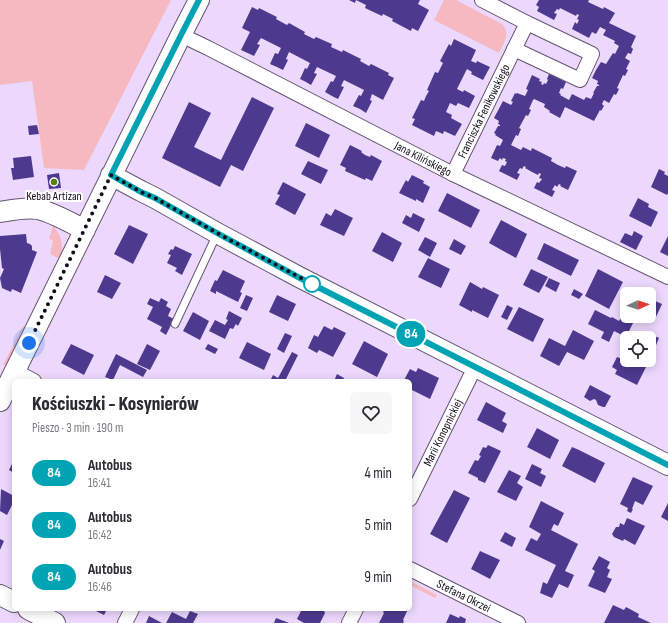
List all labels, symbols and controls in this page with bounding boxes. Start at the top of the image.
street label: Franciszka Fenikowskiego [455,62,514,161]
street label: Jana Kilińskiego [391,138,454,180]
marker: Kebab Artizan [49,177,59,187]
place label: Kebab Artizan [26,189,82,204]
unlabelled marker [303,275,321,293]
north arrow [620,287,656,323]
map controls [620,287,656,367]
line badge: 84 [393,321,429,347]
text: 84 [404,325,418,342]
button: locate [620,331,656,367]
your location [19,333,39,353]
button: heart [350,392,392,434]
text: Kościuszki - Kosynierów [32,393,199,416]
street label: Marii Konopnickiej [420,397,466,469]
text: Pieszo · 3 min · 190 m [32,420,123,436]
text: Autobus [88,456,132,475]
text: 84 [47,464,61,481]
text: 4 min [365,464,392,483]
text: 16:41 [88,475,111,491]
text: Autobus [88,508,132,527]
text: 84 [47,516,61,533]
text: 5 min [365,516,392,535]
text: 16:42 [88,527,112,543]
text: Autobus [88,560,132,579]
text: 84 [47,568,61,585]
text: 9 min [364,568,392,587]
street label: Stefana Okrzei [434,577,493,616]
text: 16:46 [88,579,112,595]

